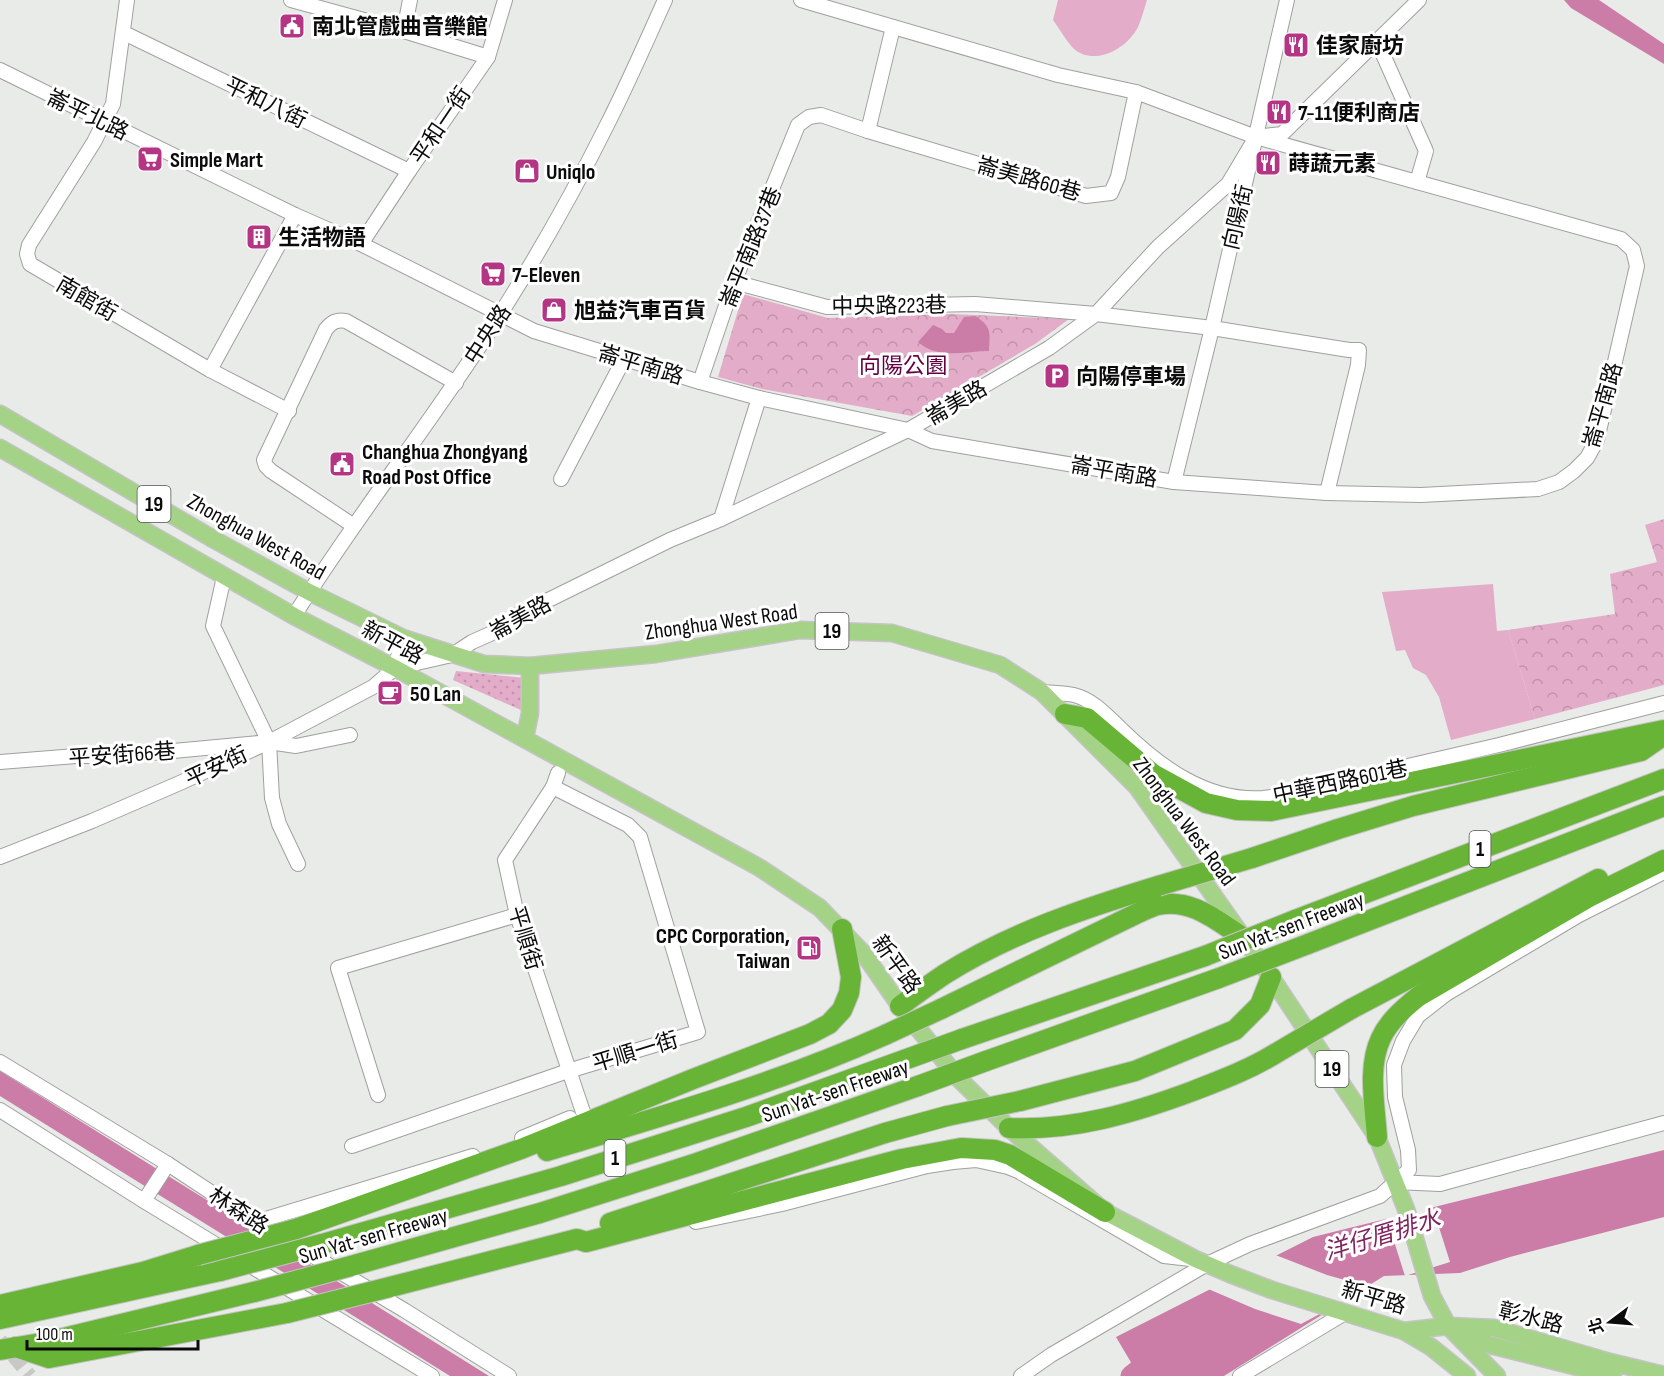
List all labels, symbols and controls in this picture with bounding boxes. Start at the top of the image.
public building icon: 南北管戲曲音樂館 [277,11,307,41]
place label: 南北管戲曲音樂館 [312,14,488,41]
restaurant icon: 佳家廚坊 [1281,30,1311,60]
place label: 佳家廚坊 [1316,33,1404,60]
street label: 平和八街 [220,72,311,135]
street label: 平和一街 [405,82,477,170]
street label: 崙平北路 [42,84,133,147]
restaurant icon: 7-11便利商店 [1264,97,1294,127]
place label: 7-11便利商店 [1298,100,1420,127]
supermarket icon: Simple Mart [135,144,165,174]
place label: Simple Mart [170,147,263,174]
restaurant icon: 蒔蔬元素 [1253,148,1283,178]
place label: 蒔蔬元素 [1288,151,1376,178]
street label: 崙美路60巷 [973,152,1084,207]
shop icon: Uniqlo [512,156,542,186]
place label: Uniqlo [546,159,595,186]
street label: 向陽街 [1218,182,1259,253]
street label: 崙平南路37巷 [715,183,788,312]
building icon: 生活物語 [244,222,274,252]
place label: 生活物語 [278,225,366,252]
supermarket icon: 7-Eleven [478,259,508,289]
place label: 7-Eleven [512,262,580,289]
street label: 南館街 [51,271,122,327]
street label: 中央路223巷 [831,292,947,321]
shop icon: 旭益汽車百貨 [539,295,569,325]
place label: 旭益汽車百貨 [574,298,706,325]
street label: 中央路 [459,300,518,370]
street label: 崙平南路 [595,340,687,391]
park label: 向陽公園 [859,353,947,380]
street label: 崙平南路 [1578,359,1629,451]
parking icon: 向陽停車場 [1042,361,1072,391]
place label: 向陽停車場 [1076,364,1186,391]
street label: 崙美路 [921,375,992,431]
place label: Changhua Zhongyang Road Post Office [362,439,528,491]
public building icon: Changhua Zhongyang Road Post Office [327,449,357,479]
street label: 崙平南路 [1068,452,1159,493]
road number: 19 [138,486,170,522]
street label: Zhonghua West Road [182,488,330,586]
street label: 崙美路 [485,591,556,646]
street label: Zhonghua West Road [643,598,799,647]
road number: 19 [816,613,848,649]
street label: 新平路 [357,616,428,671]
cafe icon: 50 Lan [375,678,405,708]
place label: 50 Lan [410,681,461,708]
street label: 平安街66巷 [68,738,177,773]
street label: 平安街 [181,741,252,794]
street label: Zhonghua West Road [1127,752,1241,892]
street label: 中華西路601巷 [1270,755,1410,810]
road number: 1 [1470,831,1490,867]
street label: Sun Yat-sen Freeway [1215,886,1368,966]
street label: 平順街 [502,903,547,974]
place label: CPC Corporation, Taiwan [656,923,790,975]
street label: 新平路 [865,930,926,1000]
fuel station icon: CPC Corporation, Taiwan [794,933,824,963]
street label: 平順一街 [589,1027,681,1078]
road number: 19 [1316,1051,1348,1087]
street label: Sun Yat-sen Freeway [759,1054,913,1129]
road number: 1 [604,1140,626,1176]
street label: 林森路 [203,1182,273,1241]
street label: Sun Yat-sen Freeway [296,1202,451,1271]
water label: 洋仔厝排水 [1321,1204,1445,1267]
street label: 新平路 [1338,1276,1409,1321]
north arrow [1580,1292,1640,1352]
street label: 彰水路 [1495,1297,1566,1340]
scale bar [27,1313,198,1351]
text: 北 [1586,1315,1608,1336]
text: 100 m [36,1324,73,1345]

